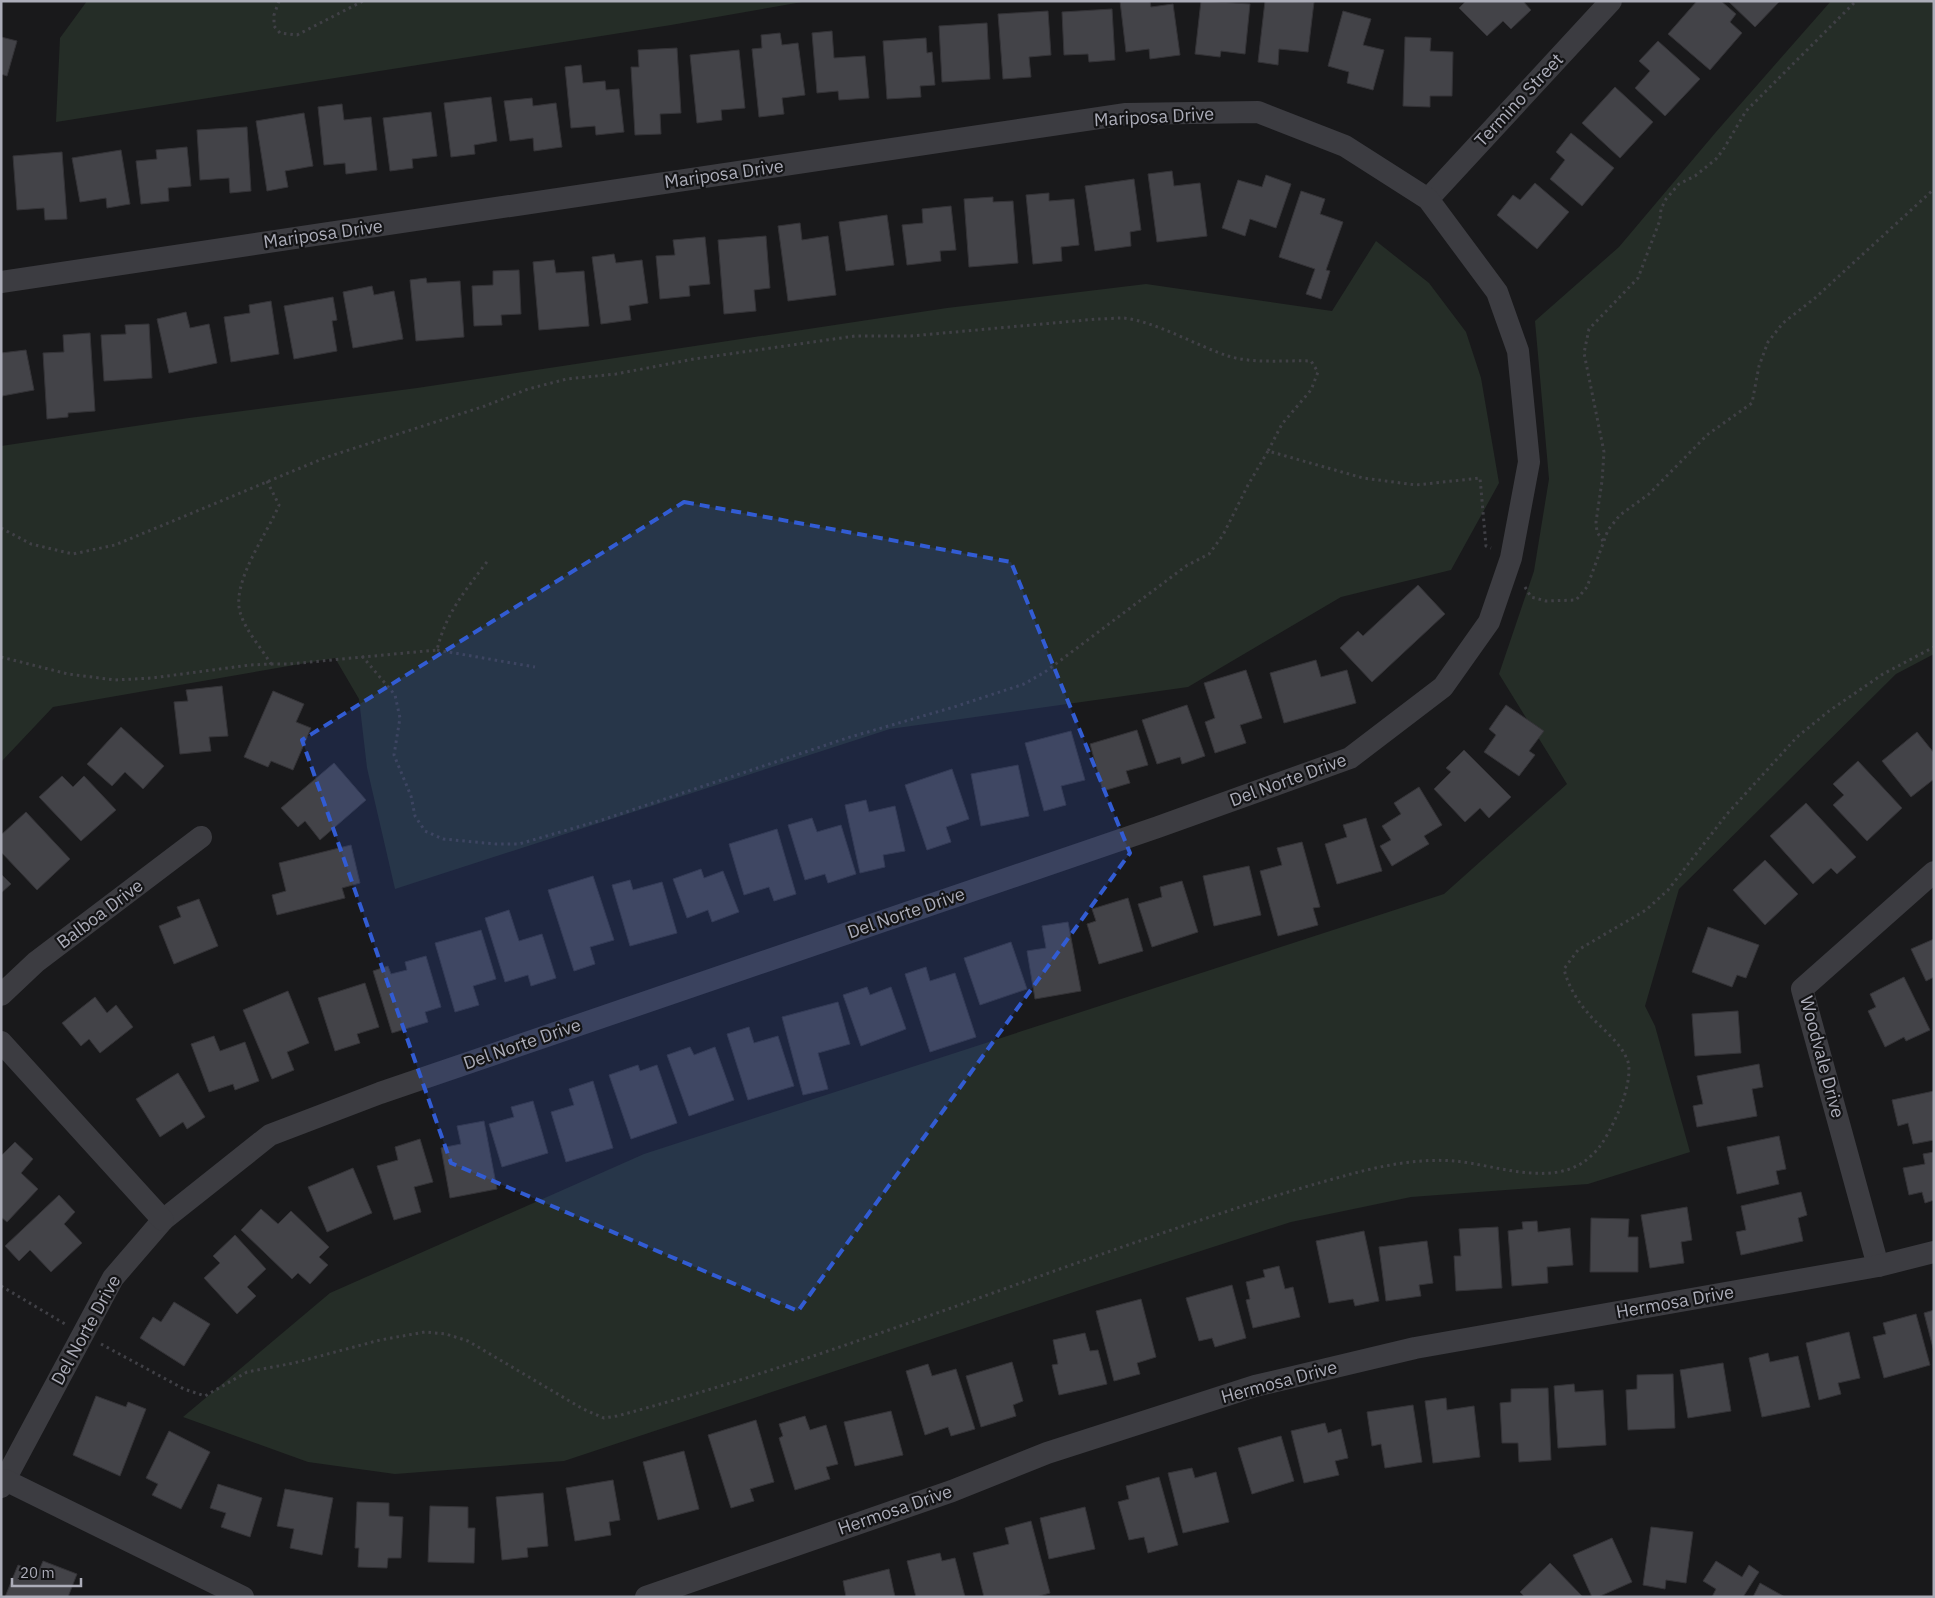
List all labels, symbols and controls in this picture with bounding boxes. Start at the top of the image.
street label: Termino Street [1469,48,1568,151]
street label: Mariposa Drive [1093,102,1215,131]
street label: Mariposa Drive [663,154,785,193]
street label: Mariposa Drive [262,214,384,253]
street label: Del Norte Drive [1226,748,1350,811]
street label: Balboa Drive [52,874,148,954]
street label: Del Norte Drive [844,882,968,943]
street label: Woodvale Drive [1795,993,1850,1121]
street label: Del Norte Drive [460,1013,584,1074]
street label: Del Norte Drive [46,1270,125,1389]
street label: Hermosa Drive [1614,1280,1736,1323]
street label: Hermosa Drive [1218,1355,1340,1408]
street label: Hermosa Drive [835,1479,955,1540]
scale bar [12,1556,81,1588]
text: 20 m [20,1563,55,1582]

